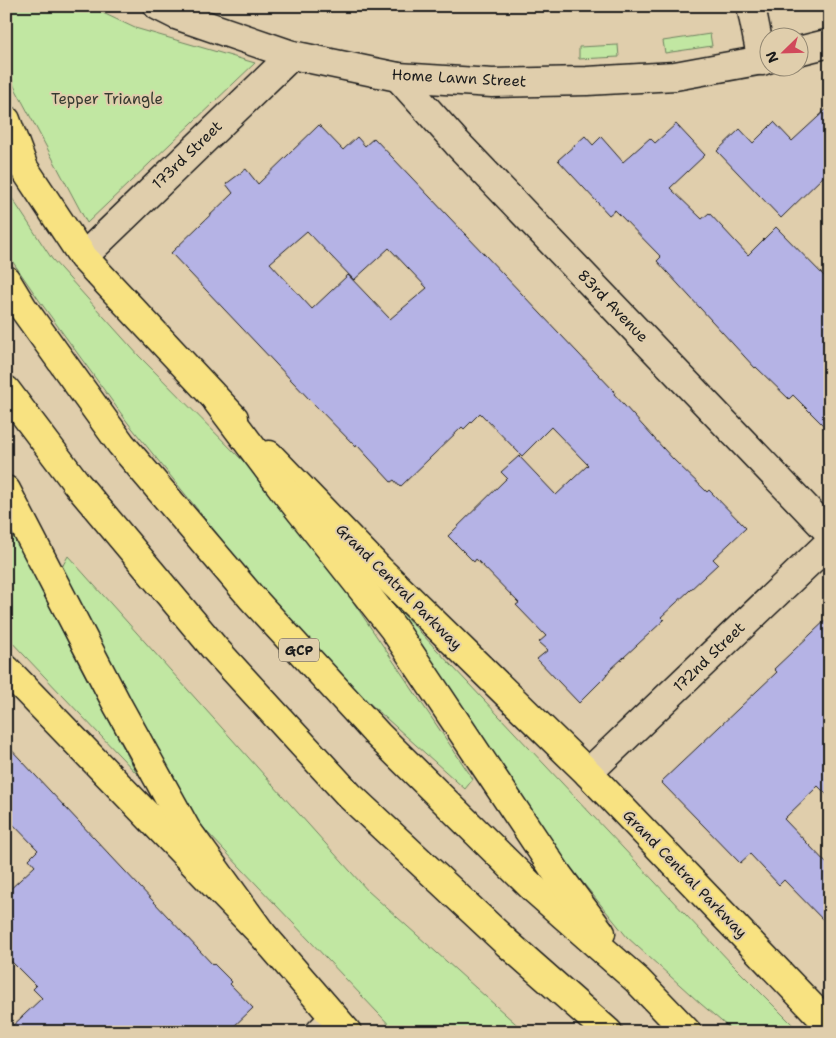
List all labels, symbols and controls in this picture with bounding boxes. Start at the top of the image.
north arrow [758,28,808,78]
text: N [762,48,782,66]
street label: Home Lawn Street [391,64,527,92]
park label: Tepper Triangle [51,89,163,109]
street label: 173rd Street [148,116,226,194]
street label: 83rd Avenue [573,265,653,347]
street label: Grand Central Parkway [332,520,466,654]
street label: 172nd Street [669,618,749,696]
road number: GCP [279,638,319,662]
street label: Grand Central Parkway [619,806,751,942]

